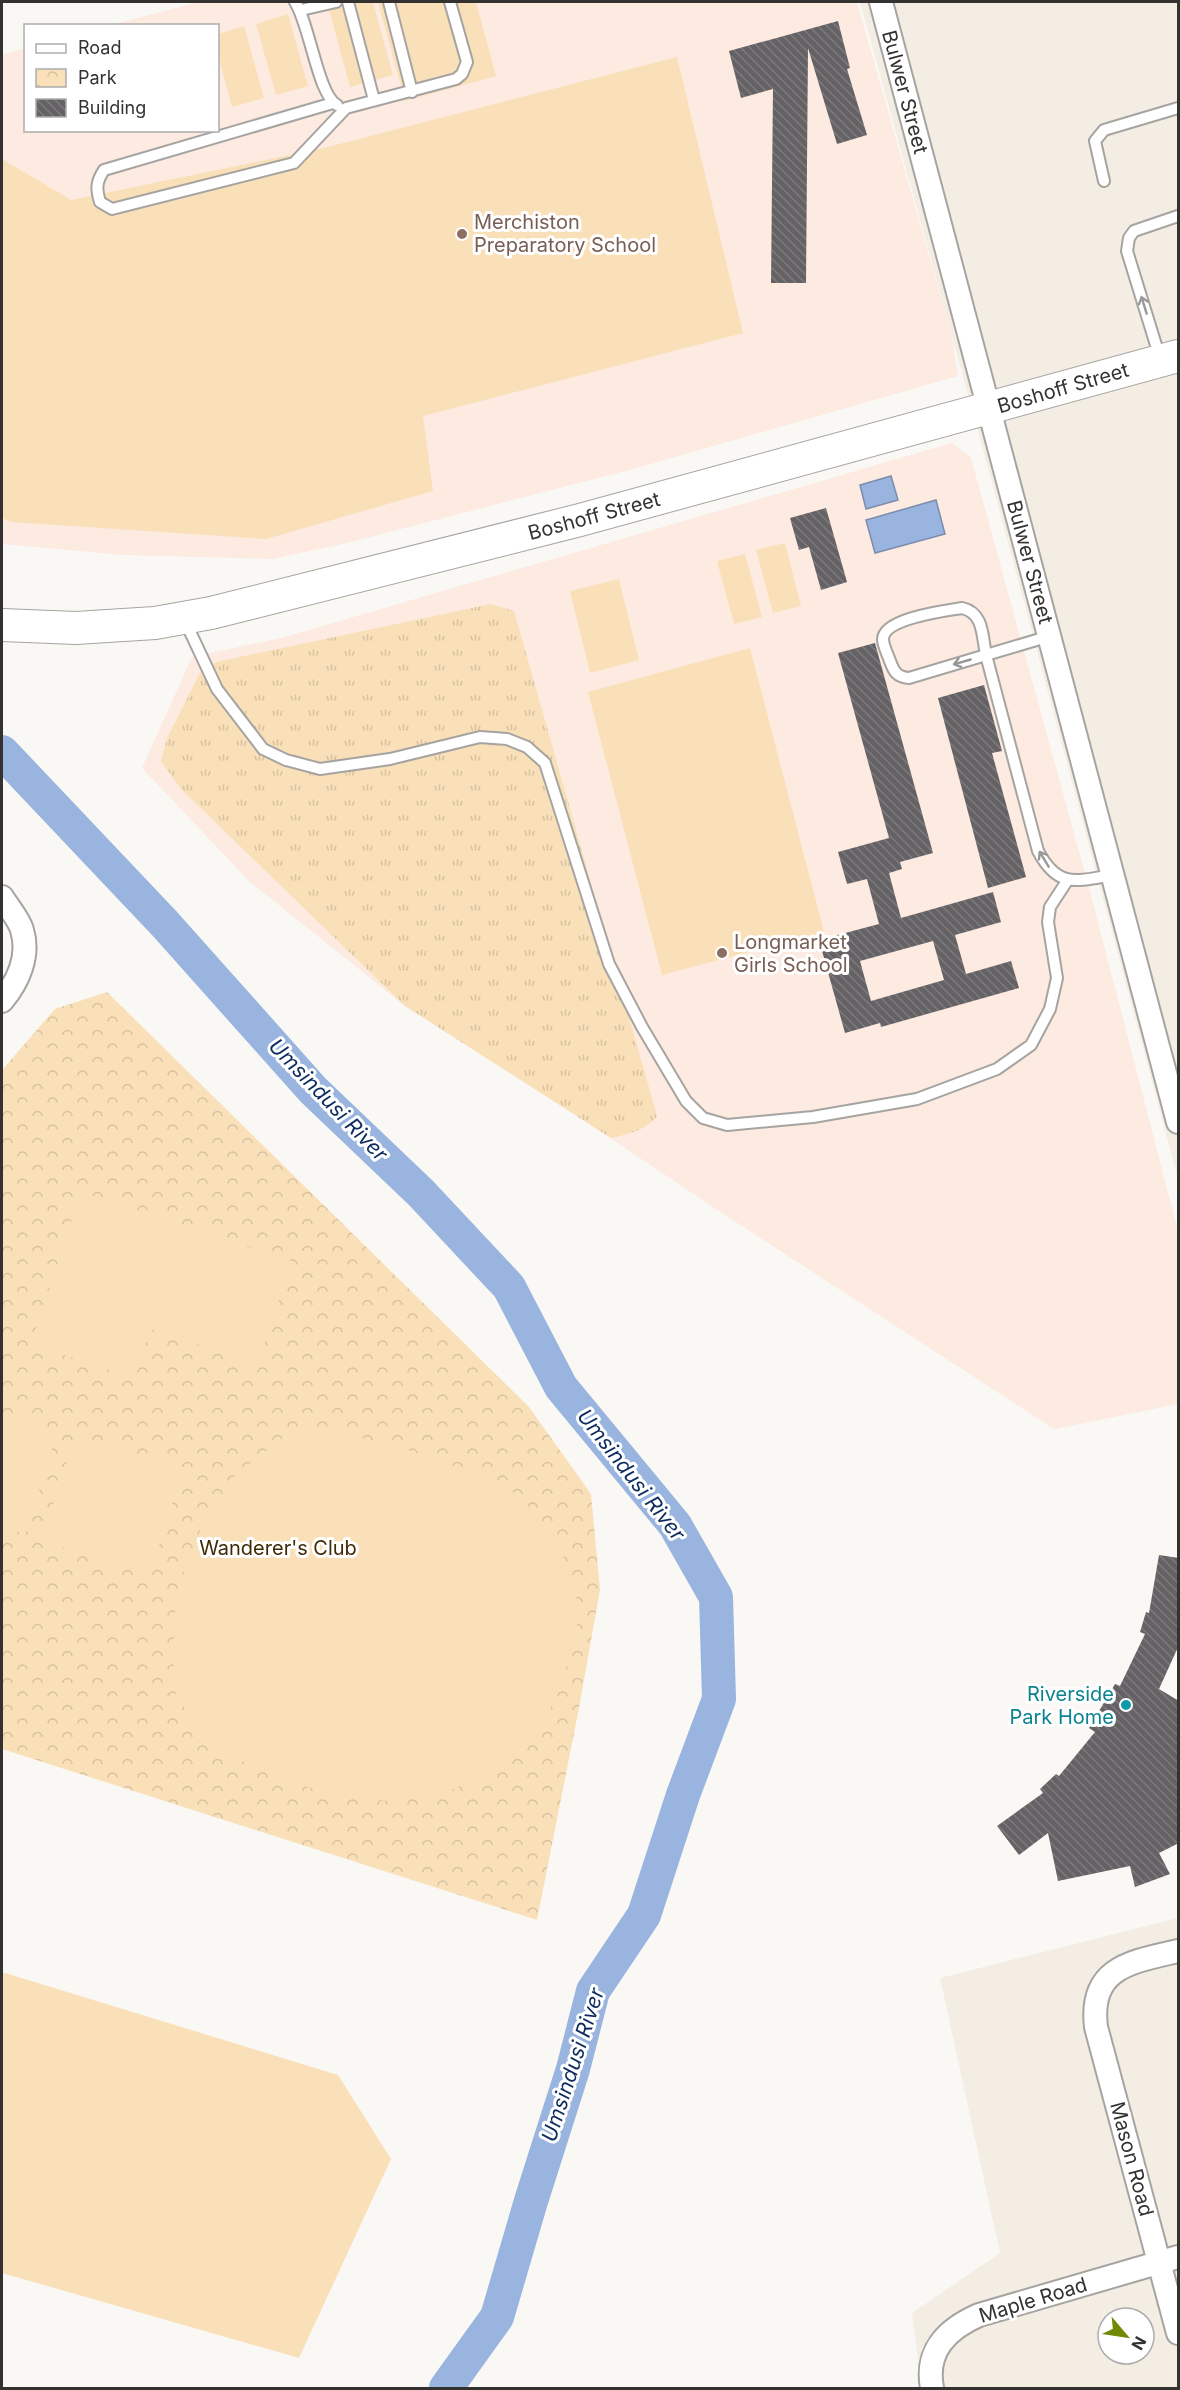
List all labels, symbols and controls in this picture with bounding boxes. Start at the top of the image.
legend [24,24,219,132]
street label: Bulwer Street [877,28,933,157]
text: Road [78,37,121,58]
text: Park [78,67,117,88]
text: Building [78,97,146,118]
place label: Merchiston Preparatory School [474,210,656,257]
marker: Merchiston Preparatory School [455,227,469,241]
one-way arrow [1138,296,1149,315]
street label: Boshoff Street [995,358,1132,418]
street label: Boshoff Street [525,487,663,545]
street label: Bulwer Street [1002,498,1058,627]
one-way arrow [953,657,972,668]
one-way arrow [1037,851,1049,868]
place label: Longmarket Girls School [734,930,848,977]
marker: Longmarket Girls School [715,946,729,960]
water label: Umsindusi River [264,1033,394,1167]
water label: Umsindusi River [572,1404,691,1546]
park label: Wanderer's Club [199,1536,357,1560]
place label: Riverside Park Home [1010,1682,1114,1729]
marker: Riverside Park Home [1119,1698,1133,1712]
water label: Umsindusi River [536,1984,609,2145]
street label: Mason Road [1105,2099,1159,2219]
street label: Maple Road [976,2272,1090,2328]
north arrow [1096,2306,1156,2366]
text: N [1127,2333,1151,2353]

